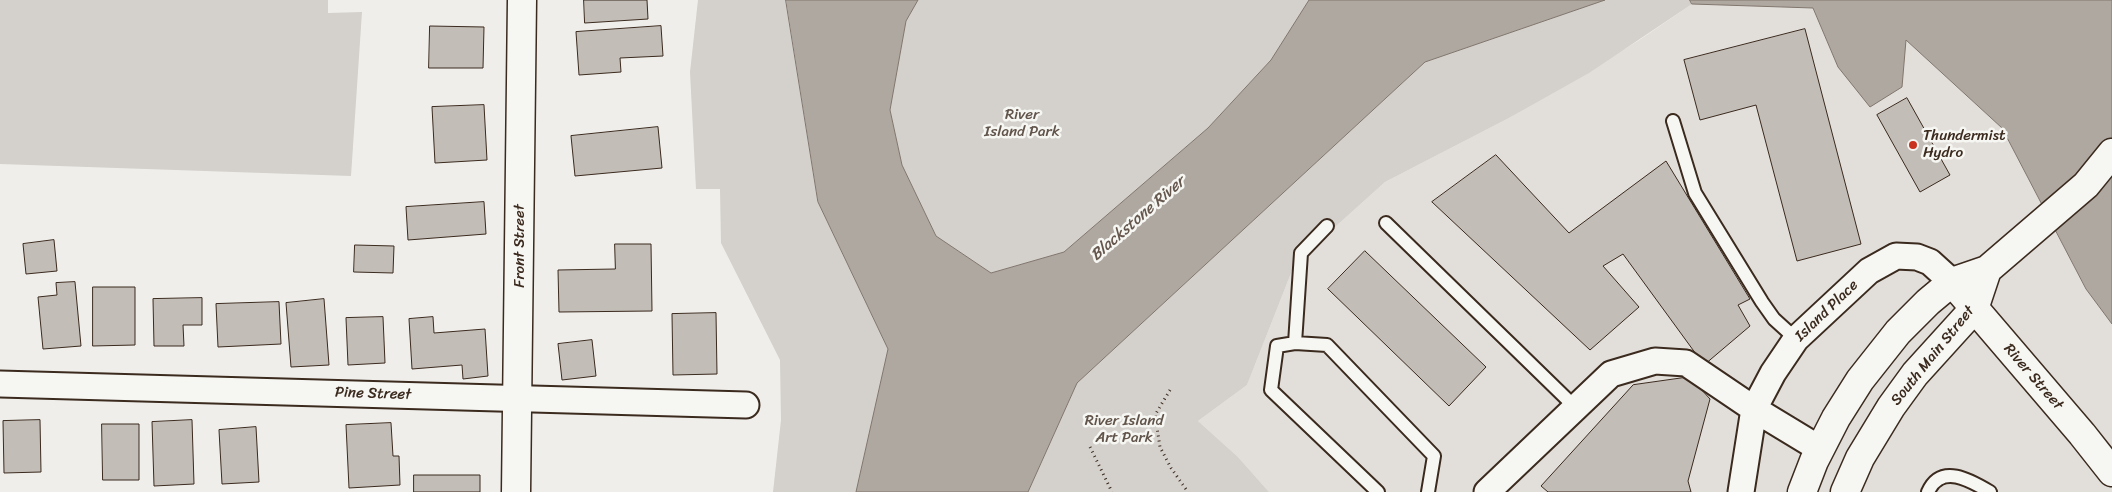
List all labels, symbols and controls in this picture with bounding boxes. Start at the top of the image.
park label: River Island Park [984,106,1060,141]
place label: Thundermist Hydro [1923,127,2005,162]
marker: Thundermist Hydro [1907,139,1919,151]
water label: Blackstone River [1087,173,1189,265]
street label: Front Street [511,204,529,288]
street label: Island Place [1792,276,1862,346]
street label: South Main Street [1887,303,1979,409]
street label: River Street [1999,340,2067,414]
street label: Pine Street [334,384,412,404]
park label: River Island Art Park [1085,412,1163,447]

